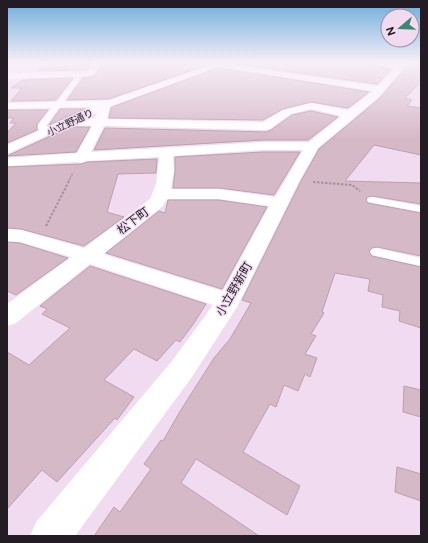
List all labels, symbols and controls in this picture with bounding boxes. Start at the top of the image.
north arrow [380,8,420,48]
text: N [383,25,399,37]
street label: 小立野通り [45,106,96,139]
street label: 松下町 [114,205,152,237]
street label: 小立野新町 [213,260,255,318]

